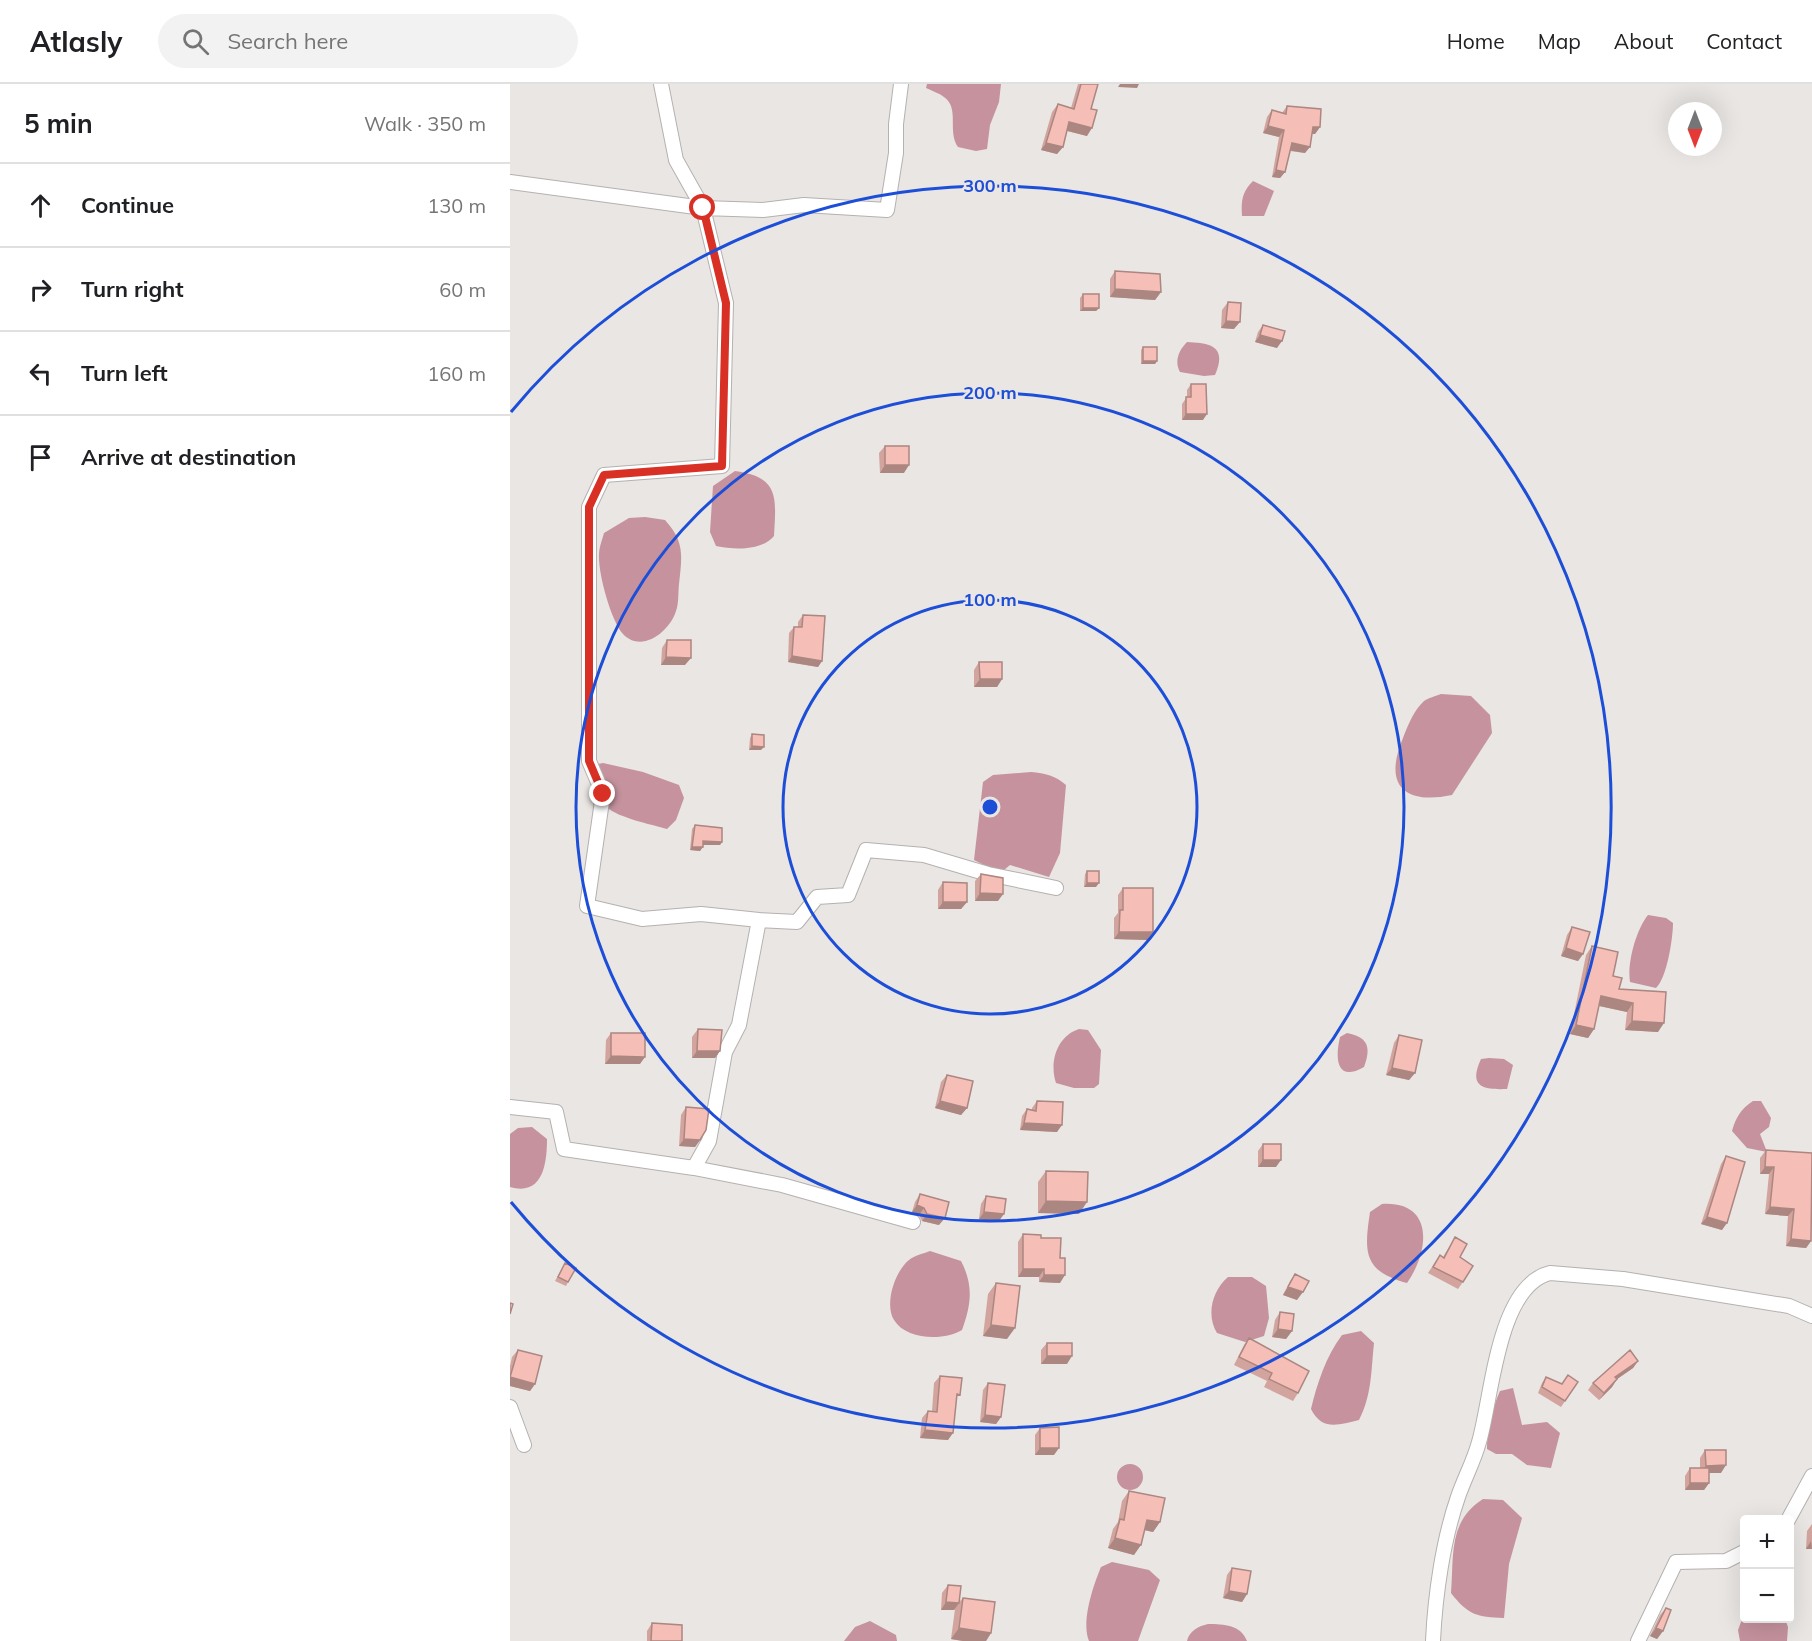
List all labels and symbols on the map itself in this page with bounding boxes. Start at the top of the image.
north arrow [1668,102,1722,156]
text: 300 m [963,174,1017,197]
route start [689,194,715,220]
text: 200 m [963,381,1017,404]
text: 100 m [963,588,1017,611]
route end [589,780,615,806]
centre of rings [980,797,1000,817]

